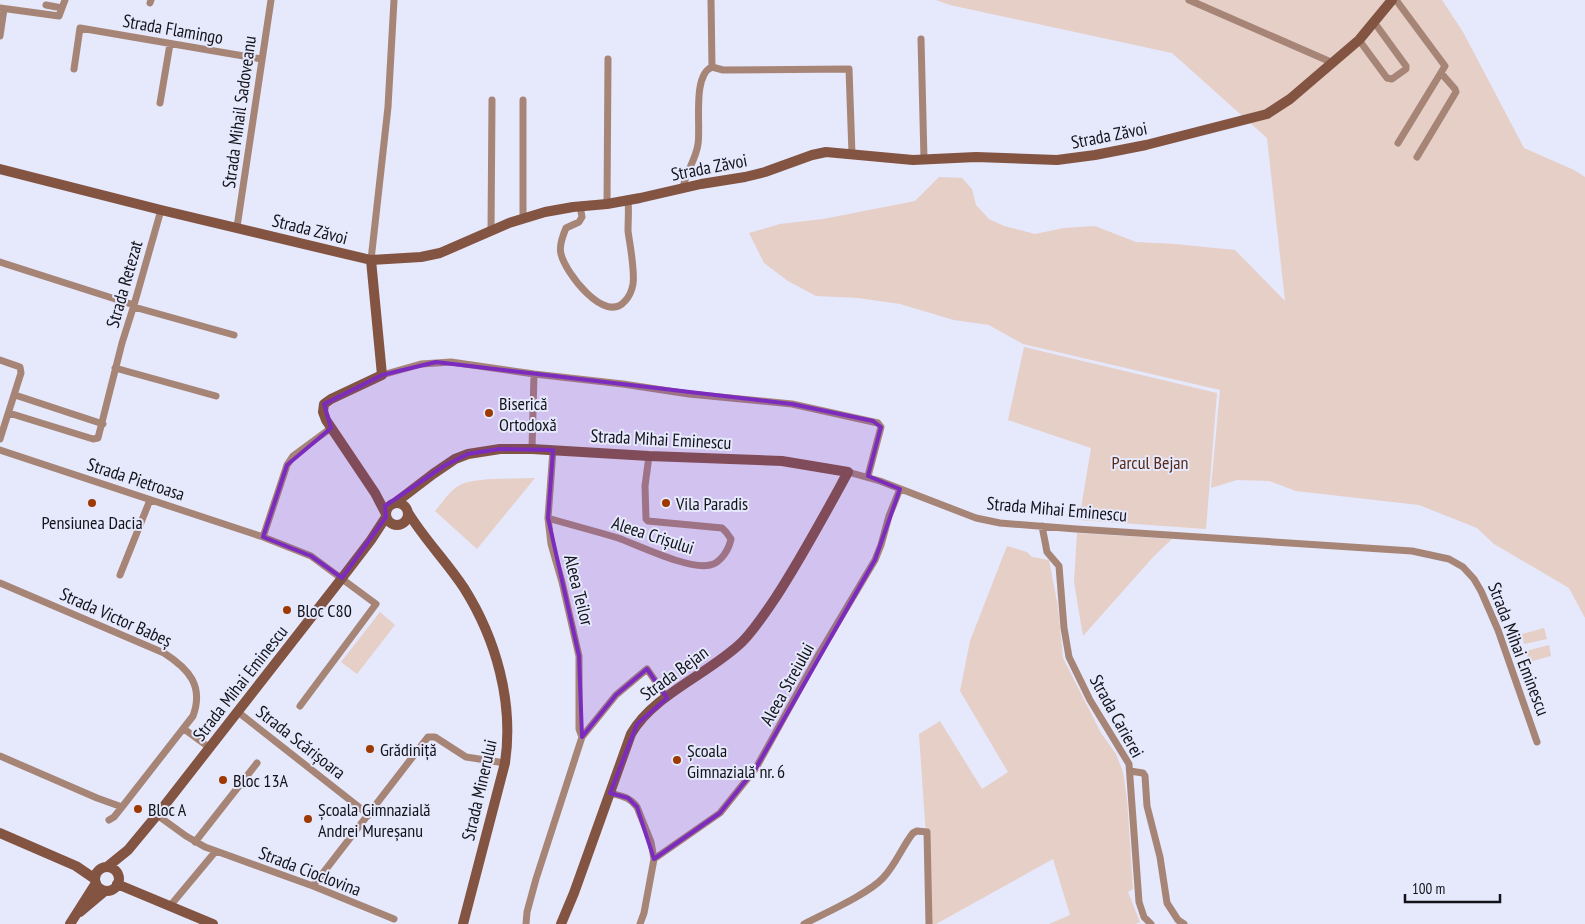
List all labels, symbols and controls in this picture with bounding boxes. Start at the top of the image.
street label: Strada Flamingo [121,9,225,49]
street label: Strada Mihail Sadoveanu [217,34,261,190]
street label: Strada Zăvoi [1069,116,1149,154]
street label: Strada Zăvoi [669,148,749,186]
street label: Strada Zăvoi [270,209,350,249]
street label: Strada Retezat [101,238,147,330]
place label: Biserică Ortodoxă [499,392,557,436]
marker: Biserică Ortodoxă [483,407,495,419]
street label: Strada Mihai Eminescu [590,424,732,454]
park label: Parcul Bejan [1112,451,1188,474]
street label: Strada Pietroasa [84,452,188,506]
street label: Strada Mihai Eminescu [986,491,1128,527]
place label: Vila Paradis [675,492,748,515]
marker: Pensiunea Dacia [86,497,98,509]
marker: Vila Paradis [660,497,672,509]
place label: Pensiunea Dacia [41,511,143,534]
street label: Aleea Crișului [609,511,697,559]
street label: Aleea Teilor [559,552,599,628]
street label: Strada Mihai Eminescu [1483,579,1555,719]
street label: Strada Victor Babeș [56,582,176,652]
place label: Bloc C80 [297,599,352,622]
marker: Bloc C80 [281,604,293,616]
street label: Strada Mihai Eminescu [188,620,292,746]
street label: Aleea Streiului [755,639,819,729]
street label: Strada Bejan [635,641,713,705]
street label: Strada Carierei [1085,670,1149,762]
street label: Strada Scărișoara [252,700,350,784]
street label: Strada Minerului [456,737,502,843]
place label: Grădiniță [380,738,437,761]
place label: Școala Gimnazială nr. 6 [687,739,785,783]
marker: Grădiniță [364,743,376,755]
marker: Școala Gimnazială nr. 6 [671,754,683,766]
place label: Bloc 13A [233,769,289,792]
marker: Bloc 13A [217,774,229,786]
place label: Bloc A [148,798,187,821]
place label: Școala Gimnazială Andrei Mureșanu [318,798,431,842]
marker: Bloc A [132,803,144,815]
marker: Școala Gimnazială Andrei Mureșanu [302,813,314,825]
street label: Strada Cioclovina [256,841,364,901]
scale bar [1405,872,1500,904]
text: 100 m [1412,879,1445,898]

